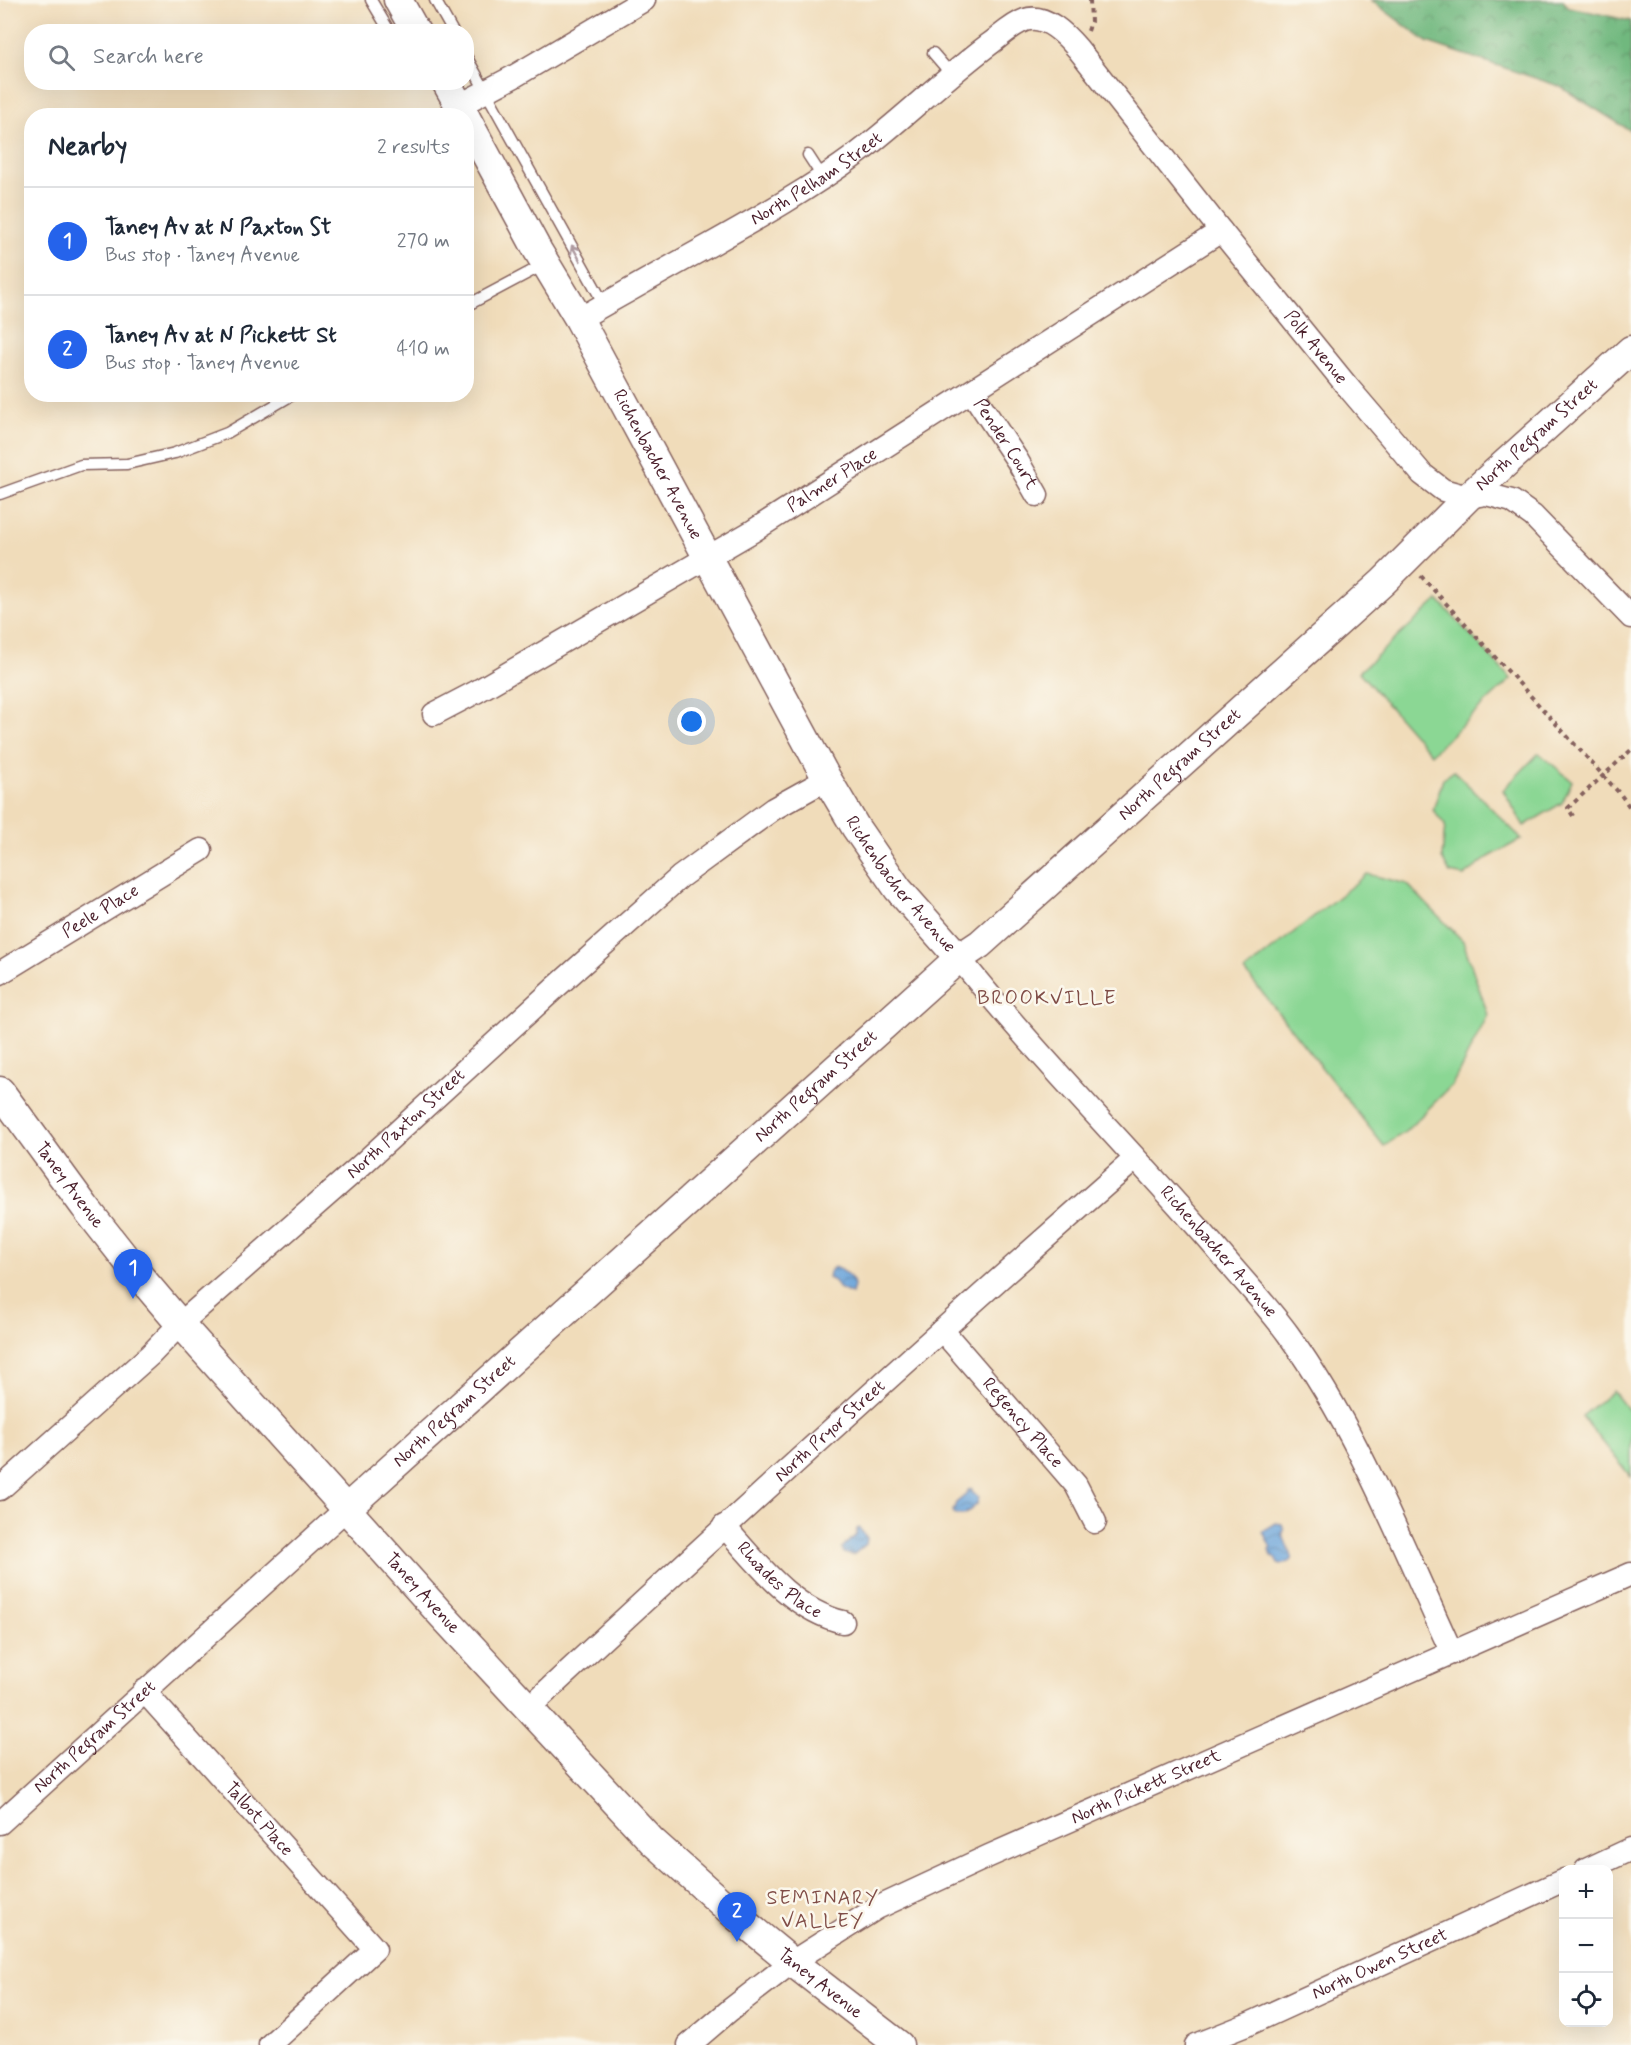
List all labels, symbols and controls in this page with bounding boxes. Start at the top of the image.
search box [24,24,474,90]
icon: search [45,41,78,74]
text: Search here [93,43,204,71]
street label: North Pelham Street [746,126,888,231]
text: Nearby [48,130,127,164]
text: 2 results [377,134,450,161]
text: Taney Av at N Paxton St [105,214,331,242]
text: 1 [63,228,72,255]
text: 270 m [397,228,450,255]
text: Bus stop · Taney Avenue [105,242,300,269]
one-way arrow [570,245,582,262]
street label: Polk Avenue [1278,305,1353,389]
text: Taney Av at N Pickett St [105,322,337,350]
text: 2 [63,336,72,363]
text: 410 m [396,336,450,363]
text: Bus stop · Taney Avenue [105,350,300,377]
street label: North Pegram Street [1470,373,1603,497]
street label: Richenbacher Avenue [607,385,708,544]
street label: Pender Court [968,394,1044,494]
street label: Palmer Place [782,442,882,518]
street label: North Pegram Street [1113,703,1247,826]
your location [677,707,706,736]
street label: Richenbacher Avenue [840,812,961,958]
street label: Peele Place [58,879,144,944]
district label: BROOKVILLE [977,985,1117,1012]
street label: North Pegram Street [749,1025,883,1148]
street label: North Paxton Street [342,1064,471,1185]
street label: Taney Avenue [29,1137,109,1233]
street label: Richenbacher Avenue [1154,1181,1283,1323]
pin: 1 [114,1250,152,1299]
street label: North Pegram Street [388,1350,521,1473]
street label: Regency Place [976,1373,1068,1474]
street label: North Pryor Street [769,1374,891,1488]
street label: Rhoades Place [731,1537,826,1625]
street label: Taney Avenue [379,1548,466,1639]
street label: North Pegram Street [28,1675,161,1799]
street label: North Pickett Street [1067,1743,1225,1830]
street label: Talbot Place [219,1777,298,1861]
map controls [1559,1865,1613,2027]
button: + [1559,1865,1613,1919]
district label: SEMINARY VALLEY [766,1885,880,1935]
pin: 2 [718,1892,756,1942]
button: − [1559,1919,1613,1973]
street label: North Owen Street [1308,1923,1452,2006]
street label: Taney Avenue [772,1943,868,2024]
button: locate [1559,1973,1613,2027]

